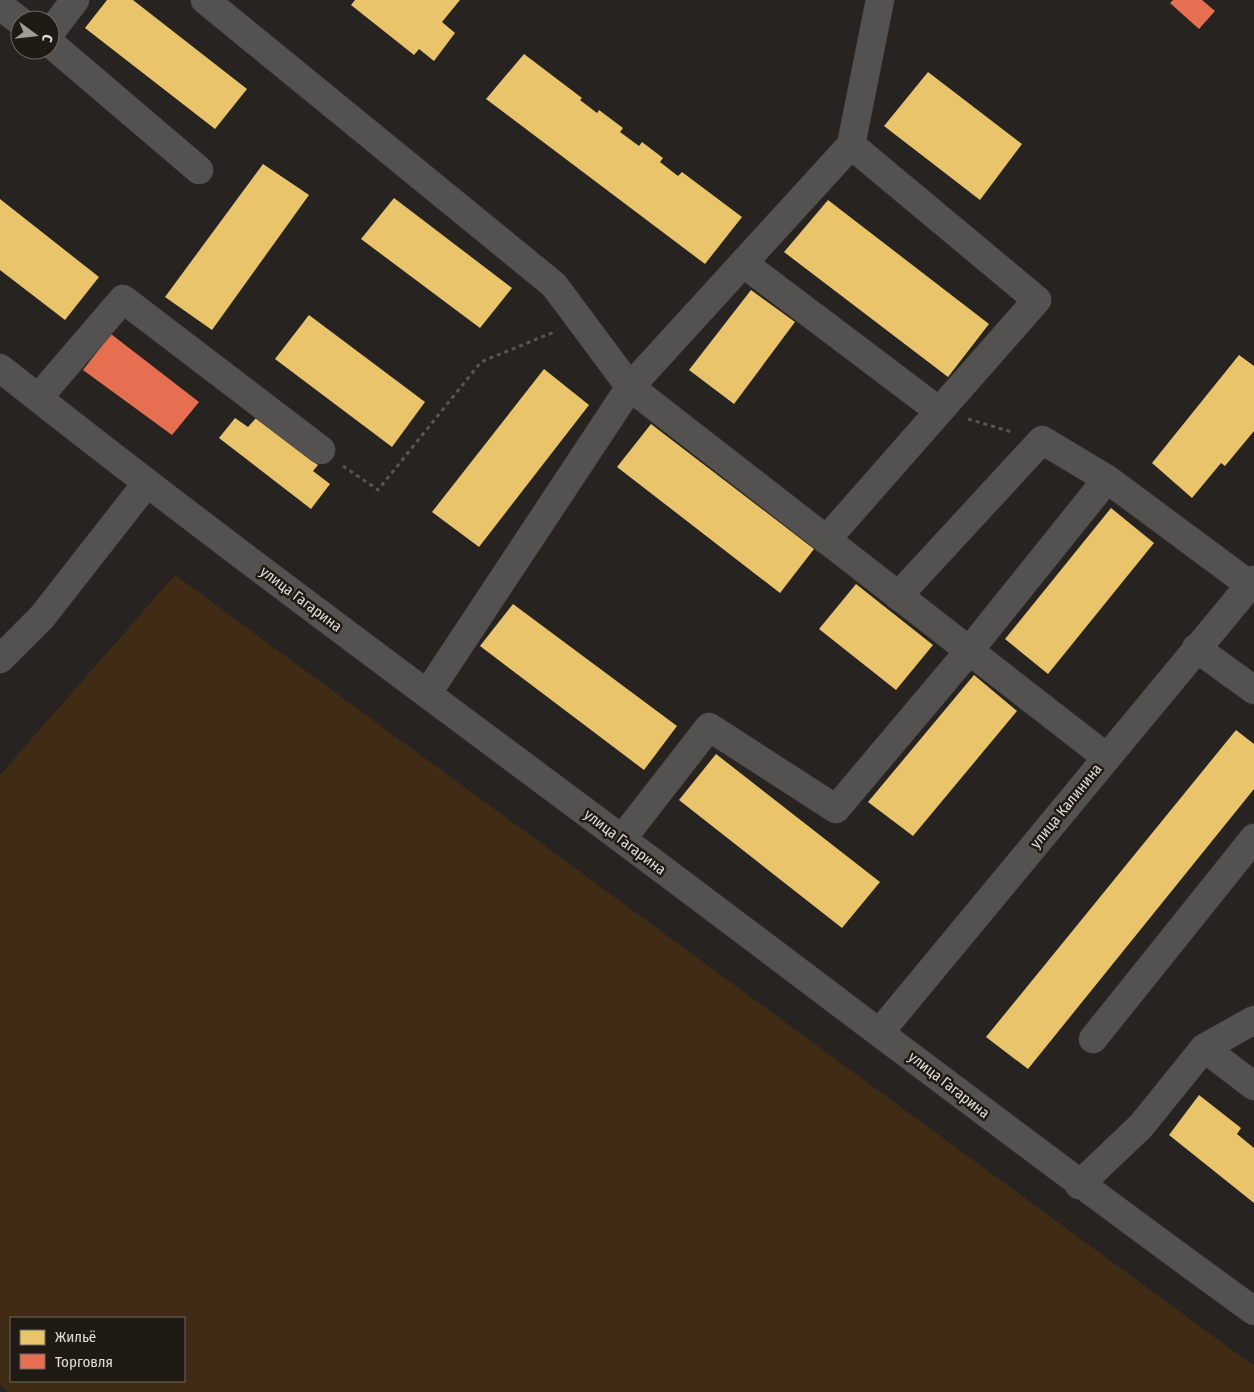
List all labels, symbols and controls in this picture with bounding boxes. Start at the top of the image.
north arrow [10,10,60,60]
text: С [38,32,56,45]
street label: улица Гагарина [257,562,345,636]
street label: улица Калинина [1026,760,1106,852]
street label: улица Гагарина [581,805,669,879]
street label: улица Гагарина [905,1048,993,1122]
legend [10,1317,185,1382]
text: Жильё [55,1328,96,1346]
text: Торговля [55,1353,113,1371]

